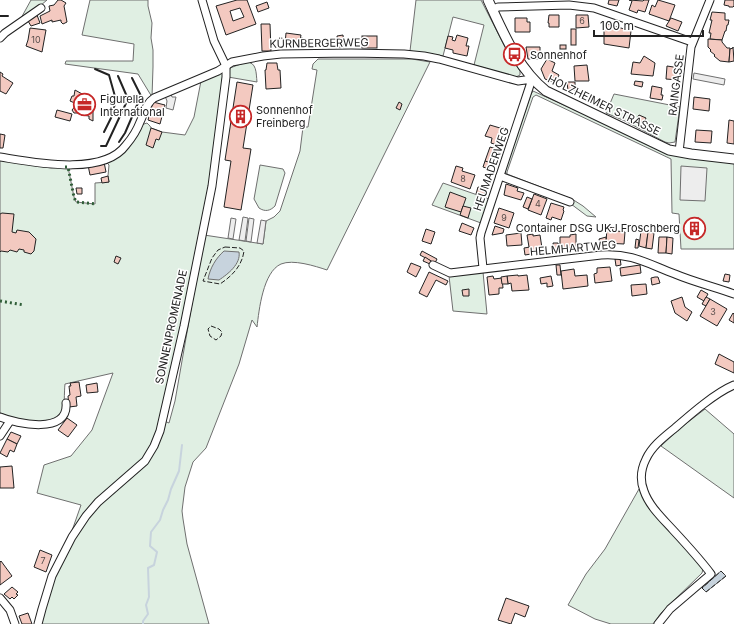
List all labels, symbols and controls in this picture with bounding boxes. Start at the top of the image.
scale bar [594,12,703,38]
house number: 6 [579,15,585,26]
text: 100 m [600,18,634,33]
house number: 10 [31,34,41,45]
street label: KÜRNBERGERWEG [269,35,369,51]
bus stop icon: Sonnenhof [502,42,528,68]
place label: Sonnenhof [530,48,587,62]
street label: RAINGASSE [665,53,687,117]
street label: HOLZHEIMER STRASSE [545,72,663,138]
office icon: Figurella International [71,92,97,118]
place label: Figurella International [100,92,165,119]
building icon: Sonnenhof Freinberg [227,103,253,129]
place label: Sonnenhof Freinberg [256,103,313,130]
street label: HEUMADERWEG [470,125,512,213]
house number: 8 [460,173,466,184]
house number: 4 [535,198,541,209]
house number: 9 [501,212,507,223]
building icon: Container DSG UKJ Froschberg [682,215,708,241]
place label: Container DSG UKJ Froschberg [516,221,680,235]
street label: HELMHARTWEG [529,237,617,259]
street label: SONNENPROMENADE [152,269,190,385]
house number: 3 [710,306,716,317]
house number: 7 [40,555,46,566]

